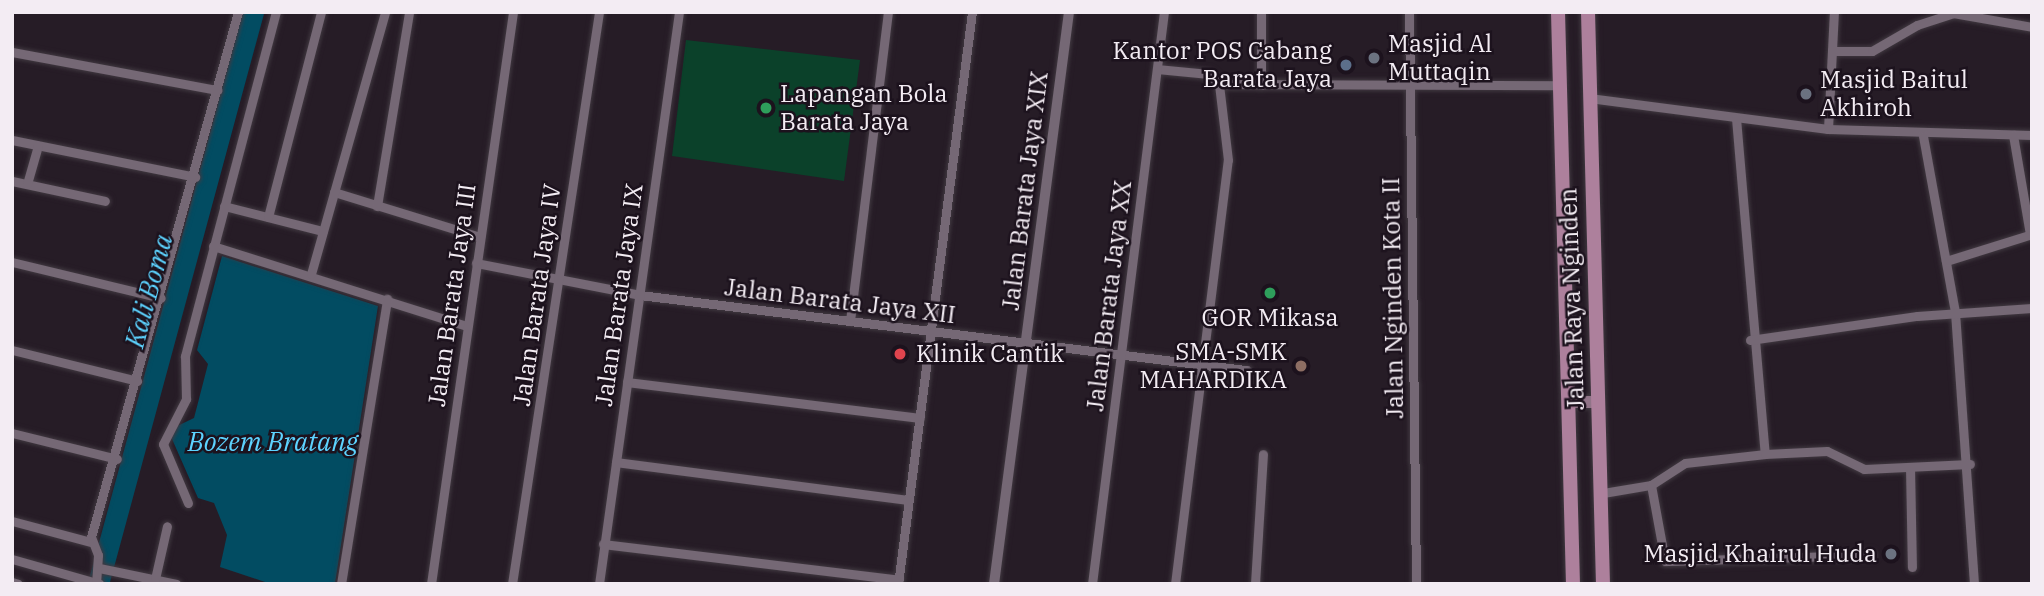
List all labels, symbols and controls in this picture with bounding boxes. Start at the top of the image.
place label: Masjid Al Muttaqin [1388,30,1492,86]
place label: Kantor POS Cabang Barata Jaya [1113,37,1332,93]
marker: Masjid Al Muttaqin [1366,50,1382,66]
marker: Kantor POS Cabang Barata Jaya [1338,57,1354,73]
place label: Masjid Baitul Akhiroh [1820,66,1968,122]
street label: Jalan Barata Jaya XIX [996,70,1054,312]
place label: Lapangan Bola Barata Jaya [780,80,948,136]
marker: Masjid Baitul Akhiroh [1798,86,1814,102]
marker: Lapangan Bola Barata Jaya [758,100,774,116]
street label: Jalan Nginden Kota II [1376,177,1410,419]
street label: Jalan Barata Jaya XX [1081,179,1137,413]
street label: Jalan Barata Jaya III [422,182,482,408]
street label: Jalan Barata Jaya IV [507,182,567,408]
street label: Jalan Barata Jaya IX [589,182,649,408]
street label: Jalan Raya Nginden [1554,187,1590,411]
water label: Kali Boma [119,231,179,351]
street label: Jalan Barata Jaya XII [723,273,957,329]
marker: GOR Mikasa [1262,285,1278,301]
place label: GOR Mikasa [1201,304,1339,332]
place label: SMA-SMK MAHARDIKA [1139,338,1287,394]
place label: Klinik Cantik [916,340,1064,368]
marker: Klinik Cantik [890,344,910,364]
marker: SMA-SMK MAHARDIKA [1293,358,1309,374]
water label: Bozem Bratang [188,426,358,458]
place label: Masjid Khairul Huda [1643,540,1877,568]
marker: Masjid Khairul Huda [1883,546,1899,562]

